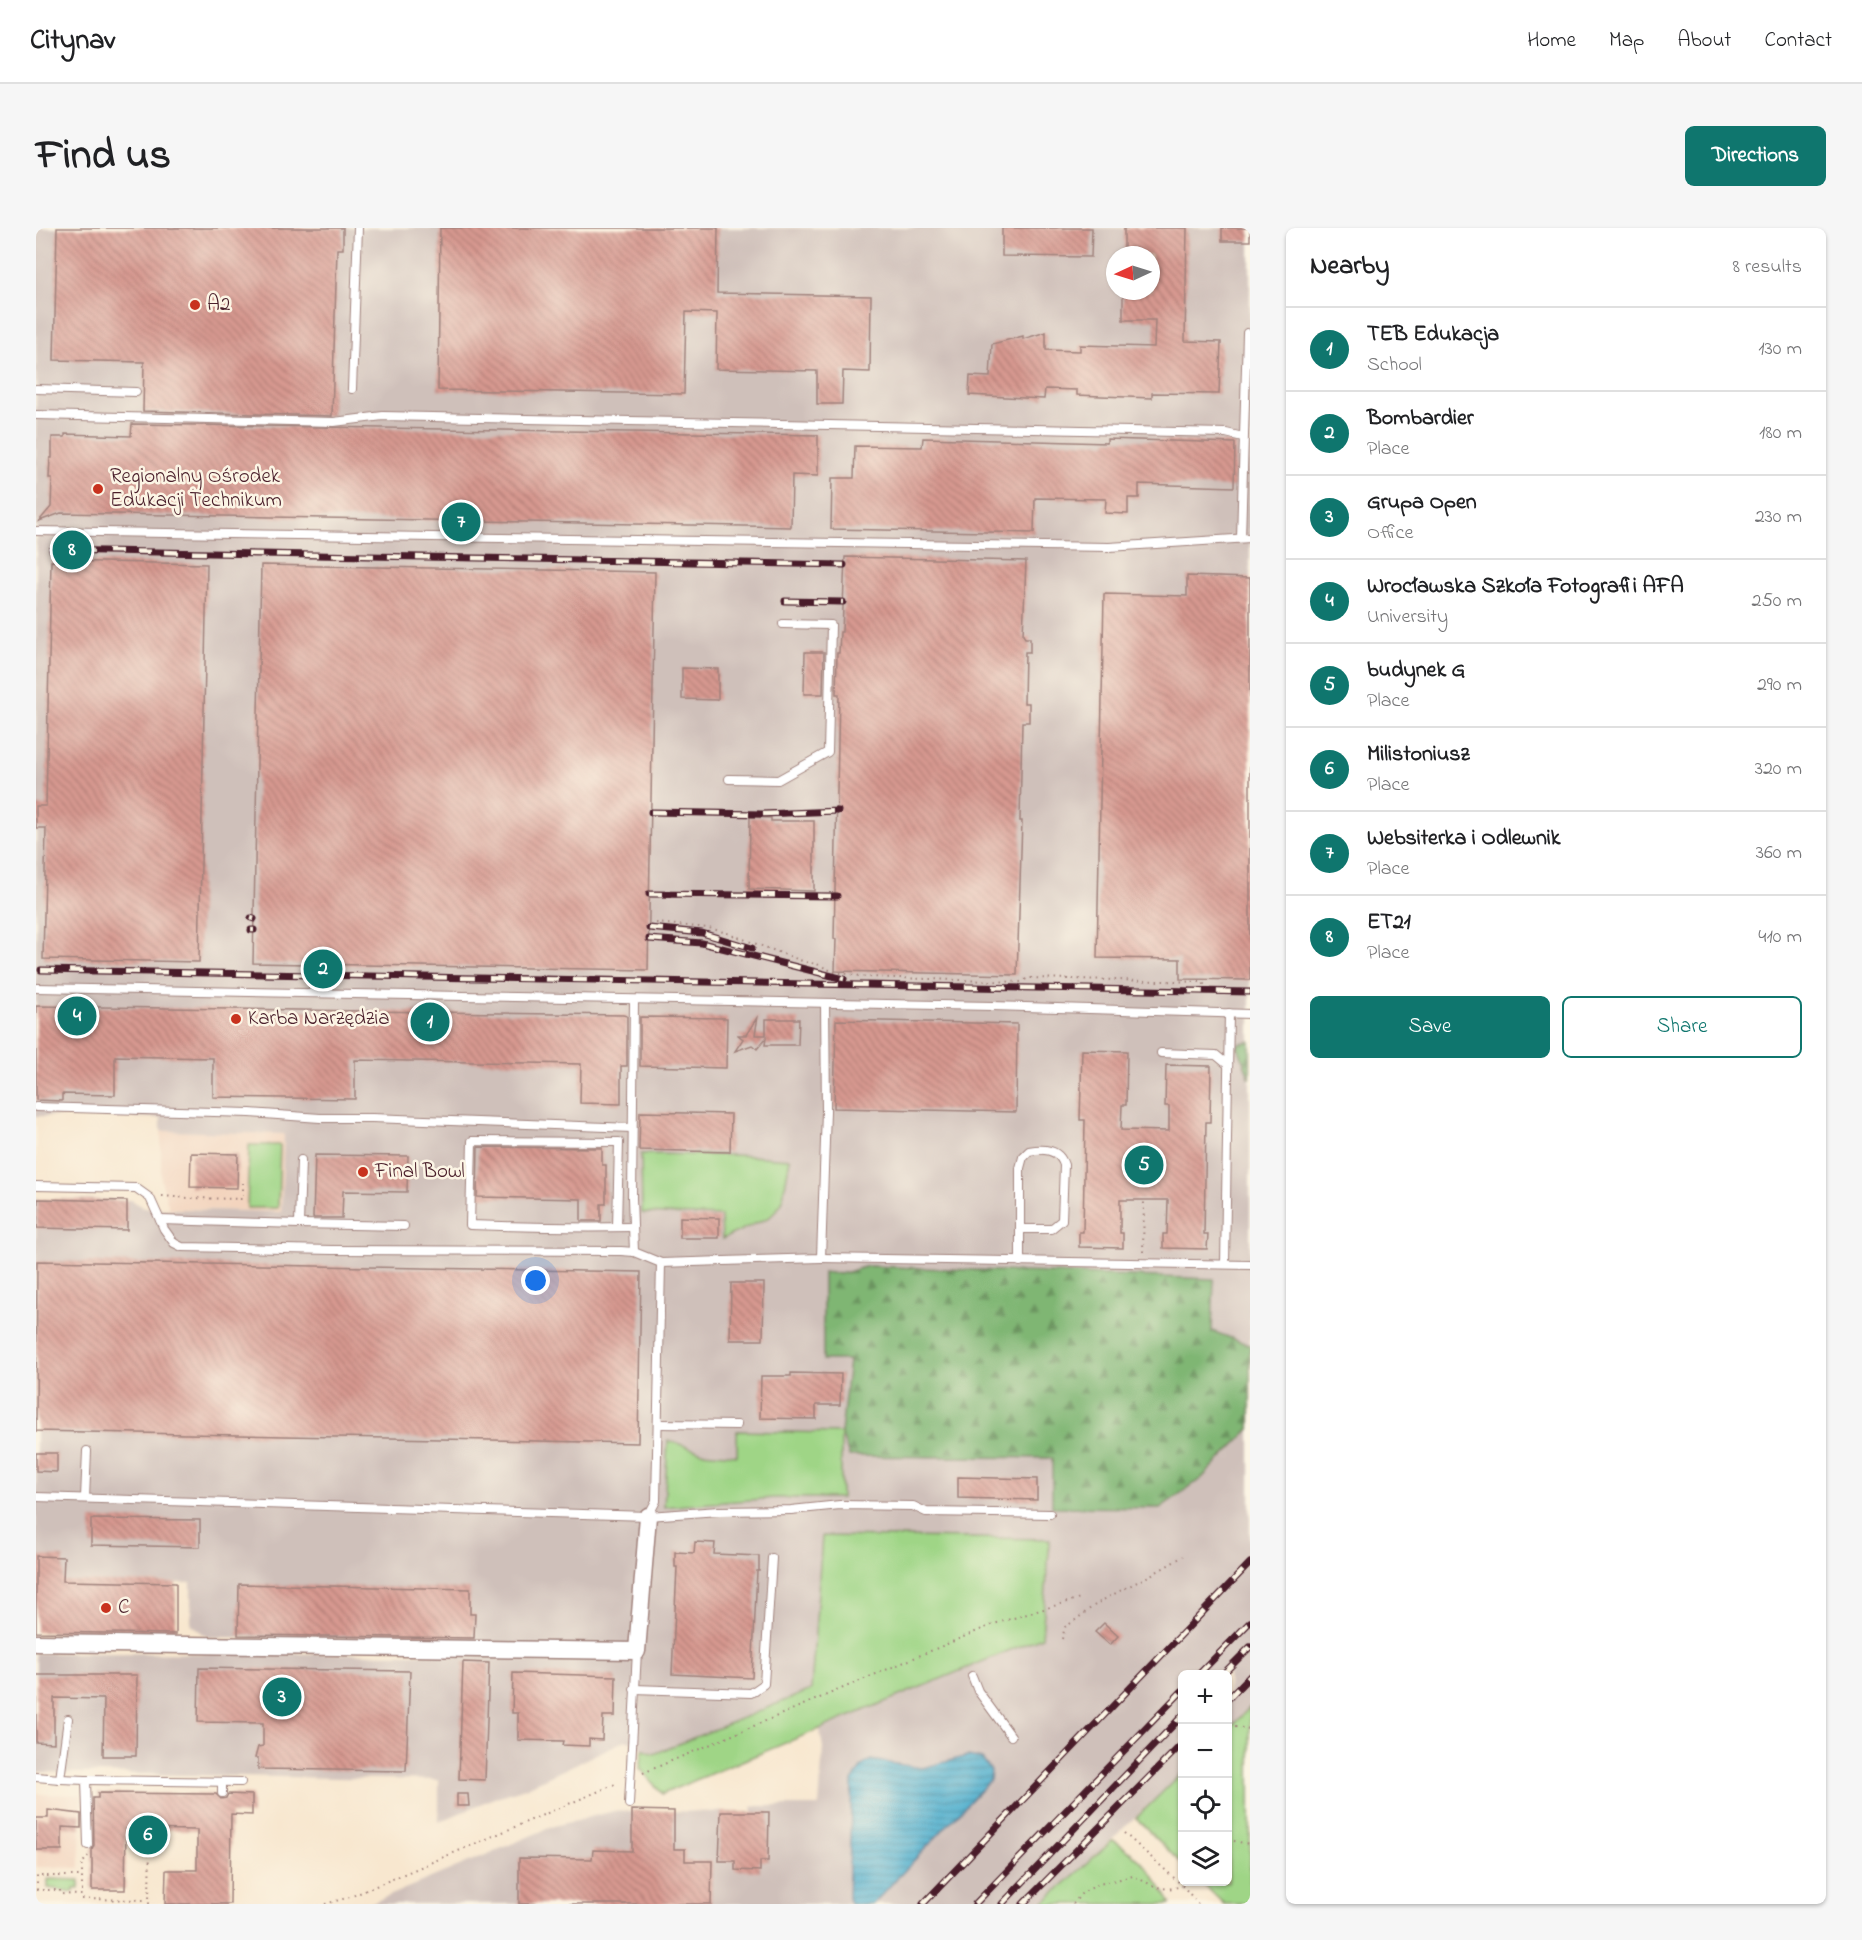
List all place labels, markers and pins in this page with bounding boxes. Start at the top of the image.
place label: A2 [207,290,230,320]
marker: A2 [188,298,202,312]
place label: Regionalny Ośrodek Edukacji Technikum [110,462,282,516]
marker: Regionalny Ośrodek Edukacji Technikum [91,482,105,496]
pin: 7 [442,500,480,544]
pin: 8 [52,528,92,572]
pin: 2 [304,946,342,992]
pin: 4 [58,994,96,1038]
pin: 1 [410,1000,450,1044]
place label: Karba Narzędzia [248,1004,390,1034]
marker: Karba Narzędzia [229,1012,243,1026]
pin: 5 [1124,1142,1164,1188]
place label: Final Bowl [374,1157,465,1187]
marker: Final Bowl [356,1165,370,1179]
place label: C [118,1593,130,1623]
marker: C [99,1601,113,1615]
pin: 3 [262,1674,302,1720]
pin: 6 [128,1812,168,1858]

